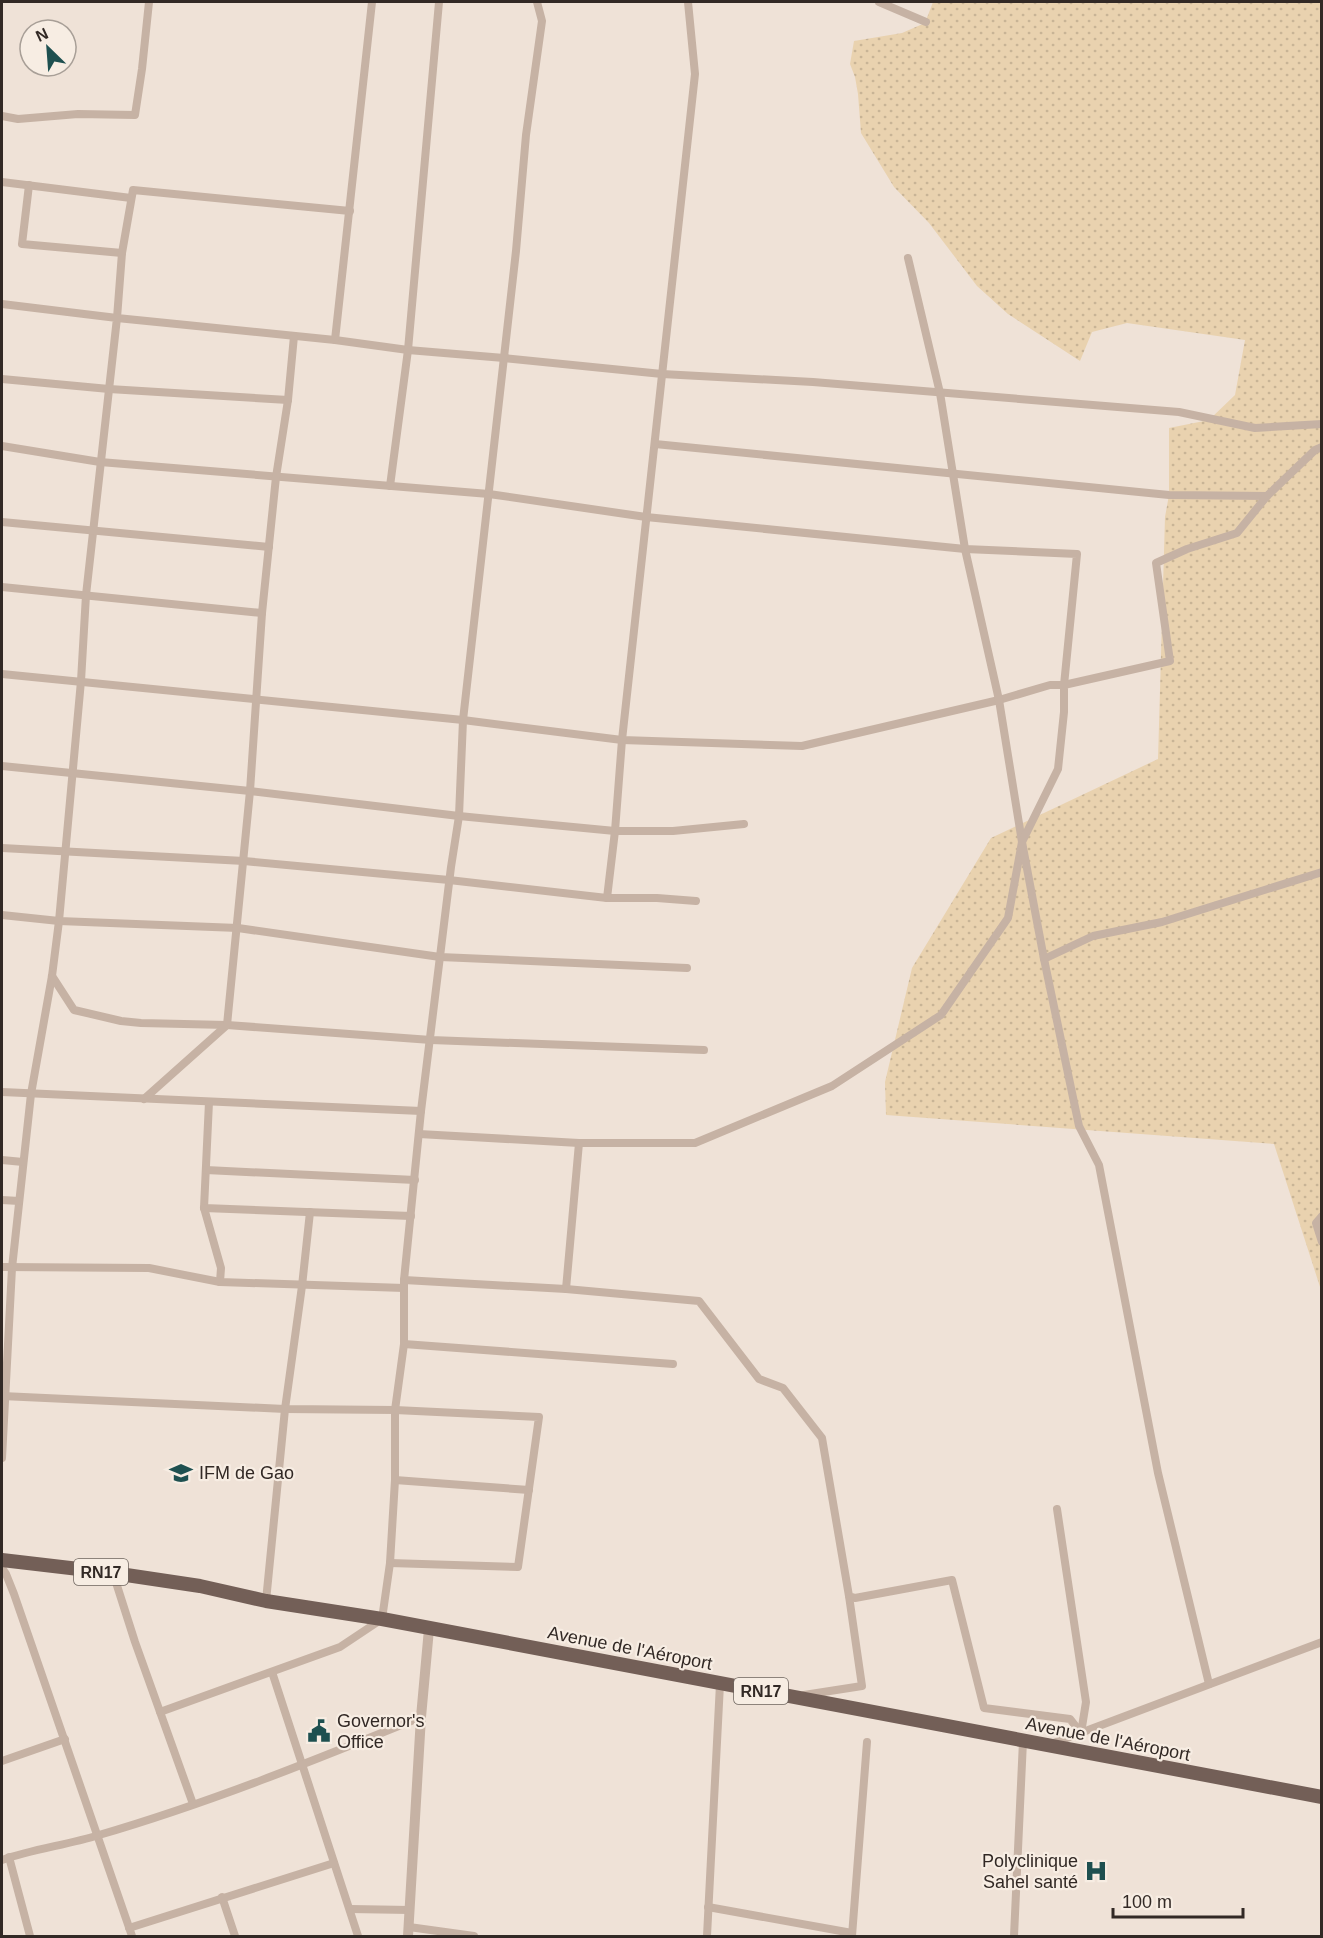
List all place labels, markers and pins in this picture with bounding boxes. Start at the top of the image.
school or university icon: IFM de Gao [168,1460,194,1486]
place label: IFM de Gao [199,1463,294,1483]
place label: Governor's Office [337,1711,424,1752]
public building icon: Governor's Office [306,1718,332,1744]
place label: Polyclinique Sahel santé [982,1851,1078,1892]
hospital icon: Polyclinique Sahel santé [1083,1858,1109,1884]

